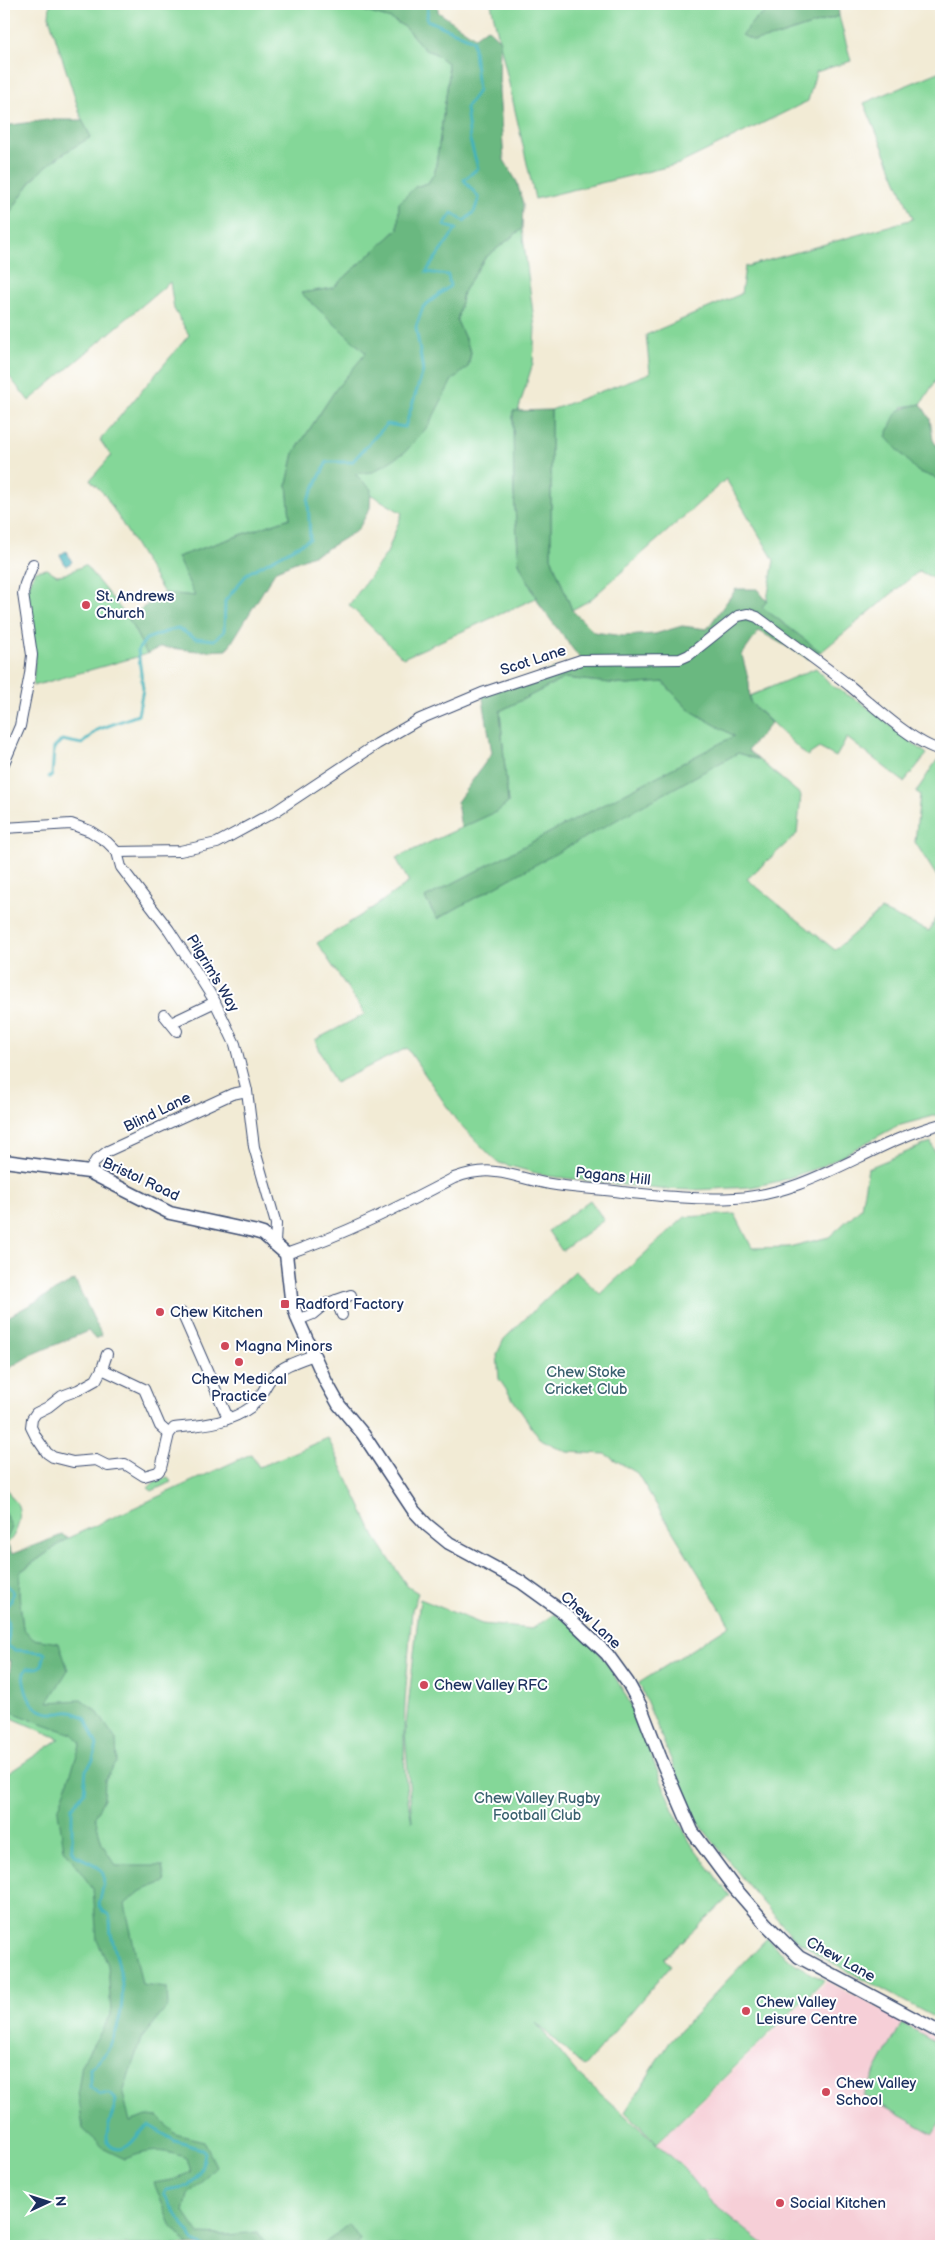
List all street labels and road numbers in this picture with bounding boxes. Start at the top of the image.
street label: Scot Lane [498,641,569,680]
street label: Pilgrim's Way [182,931,243,1016]
street label: Blind Lane [121,1088,194,1137]
street label: Bristol Road [99,1153,182,1206]
street label: Pagans Hill [574,1163,652,1190]
street label: Chew Lane [556,1588,625,1653]
street label: Chew Lane [803,1933,879,1986]

